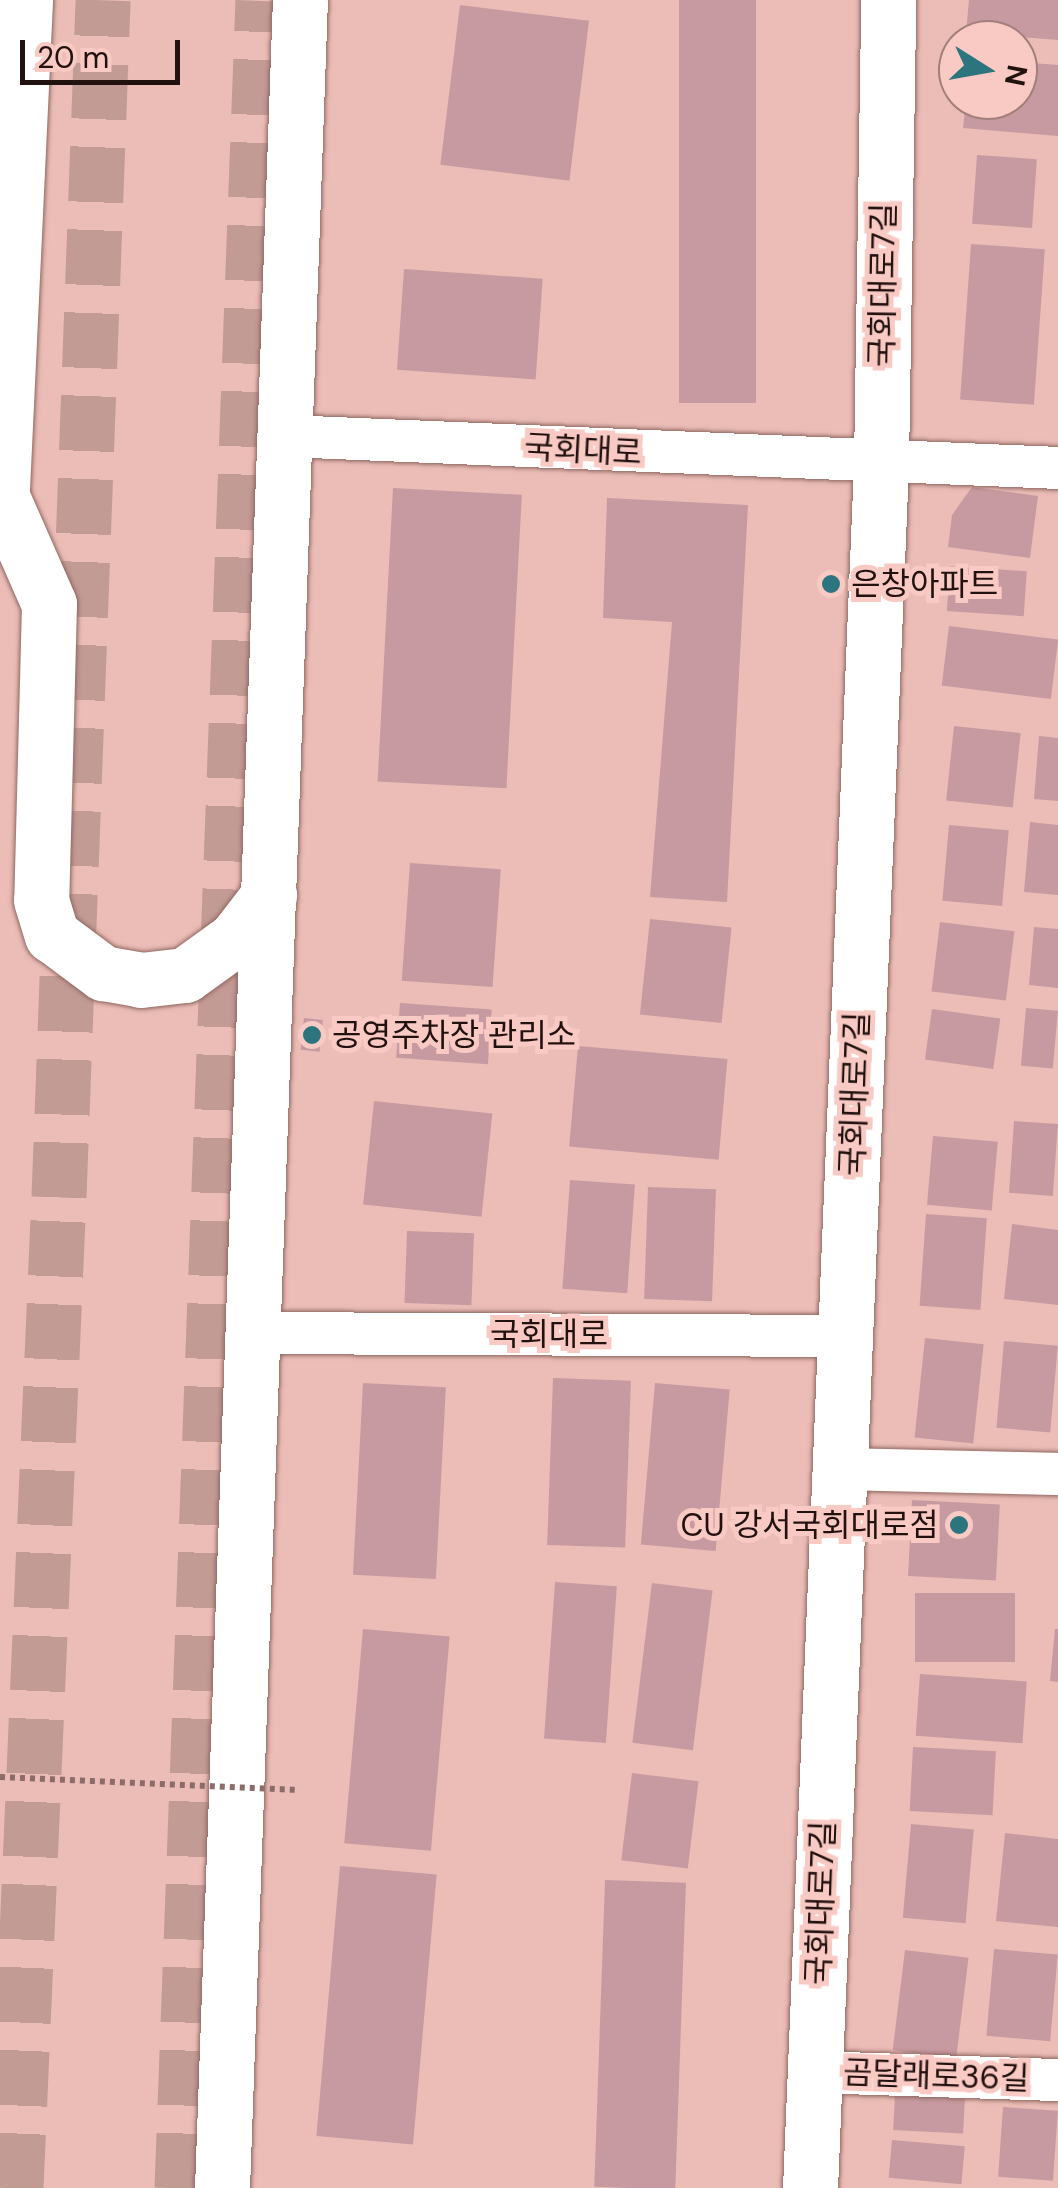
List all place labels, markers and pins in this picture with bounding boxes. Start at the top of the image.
place label: 은창아파트 [851,565,998,603]
marker: 은창아파트 [820,573,842,595]
place label: 공영주차장 관리소 [332,1016,576,1054]
marker: 공영주차장 관리소 [301,1024,323,1046]
place label: CU 강서국회대로점 [681,1506,939,1544]
marker: CU 강서국회대로점 [948,1514,970,1536]

